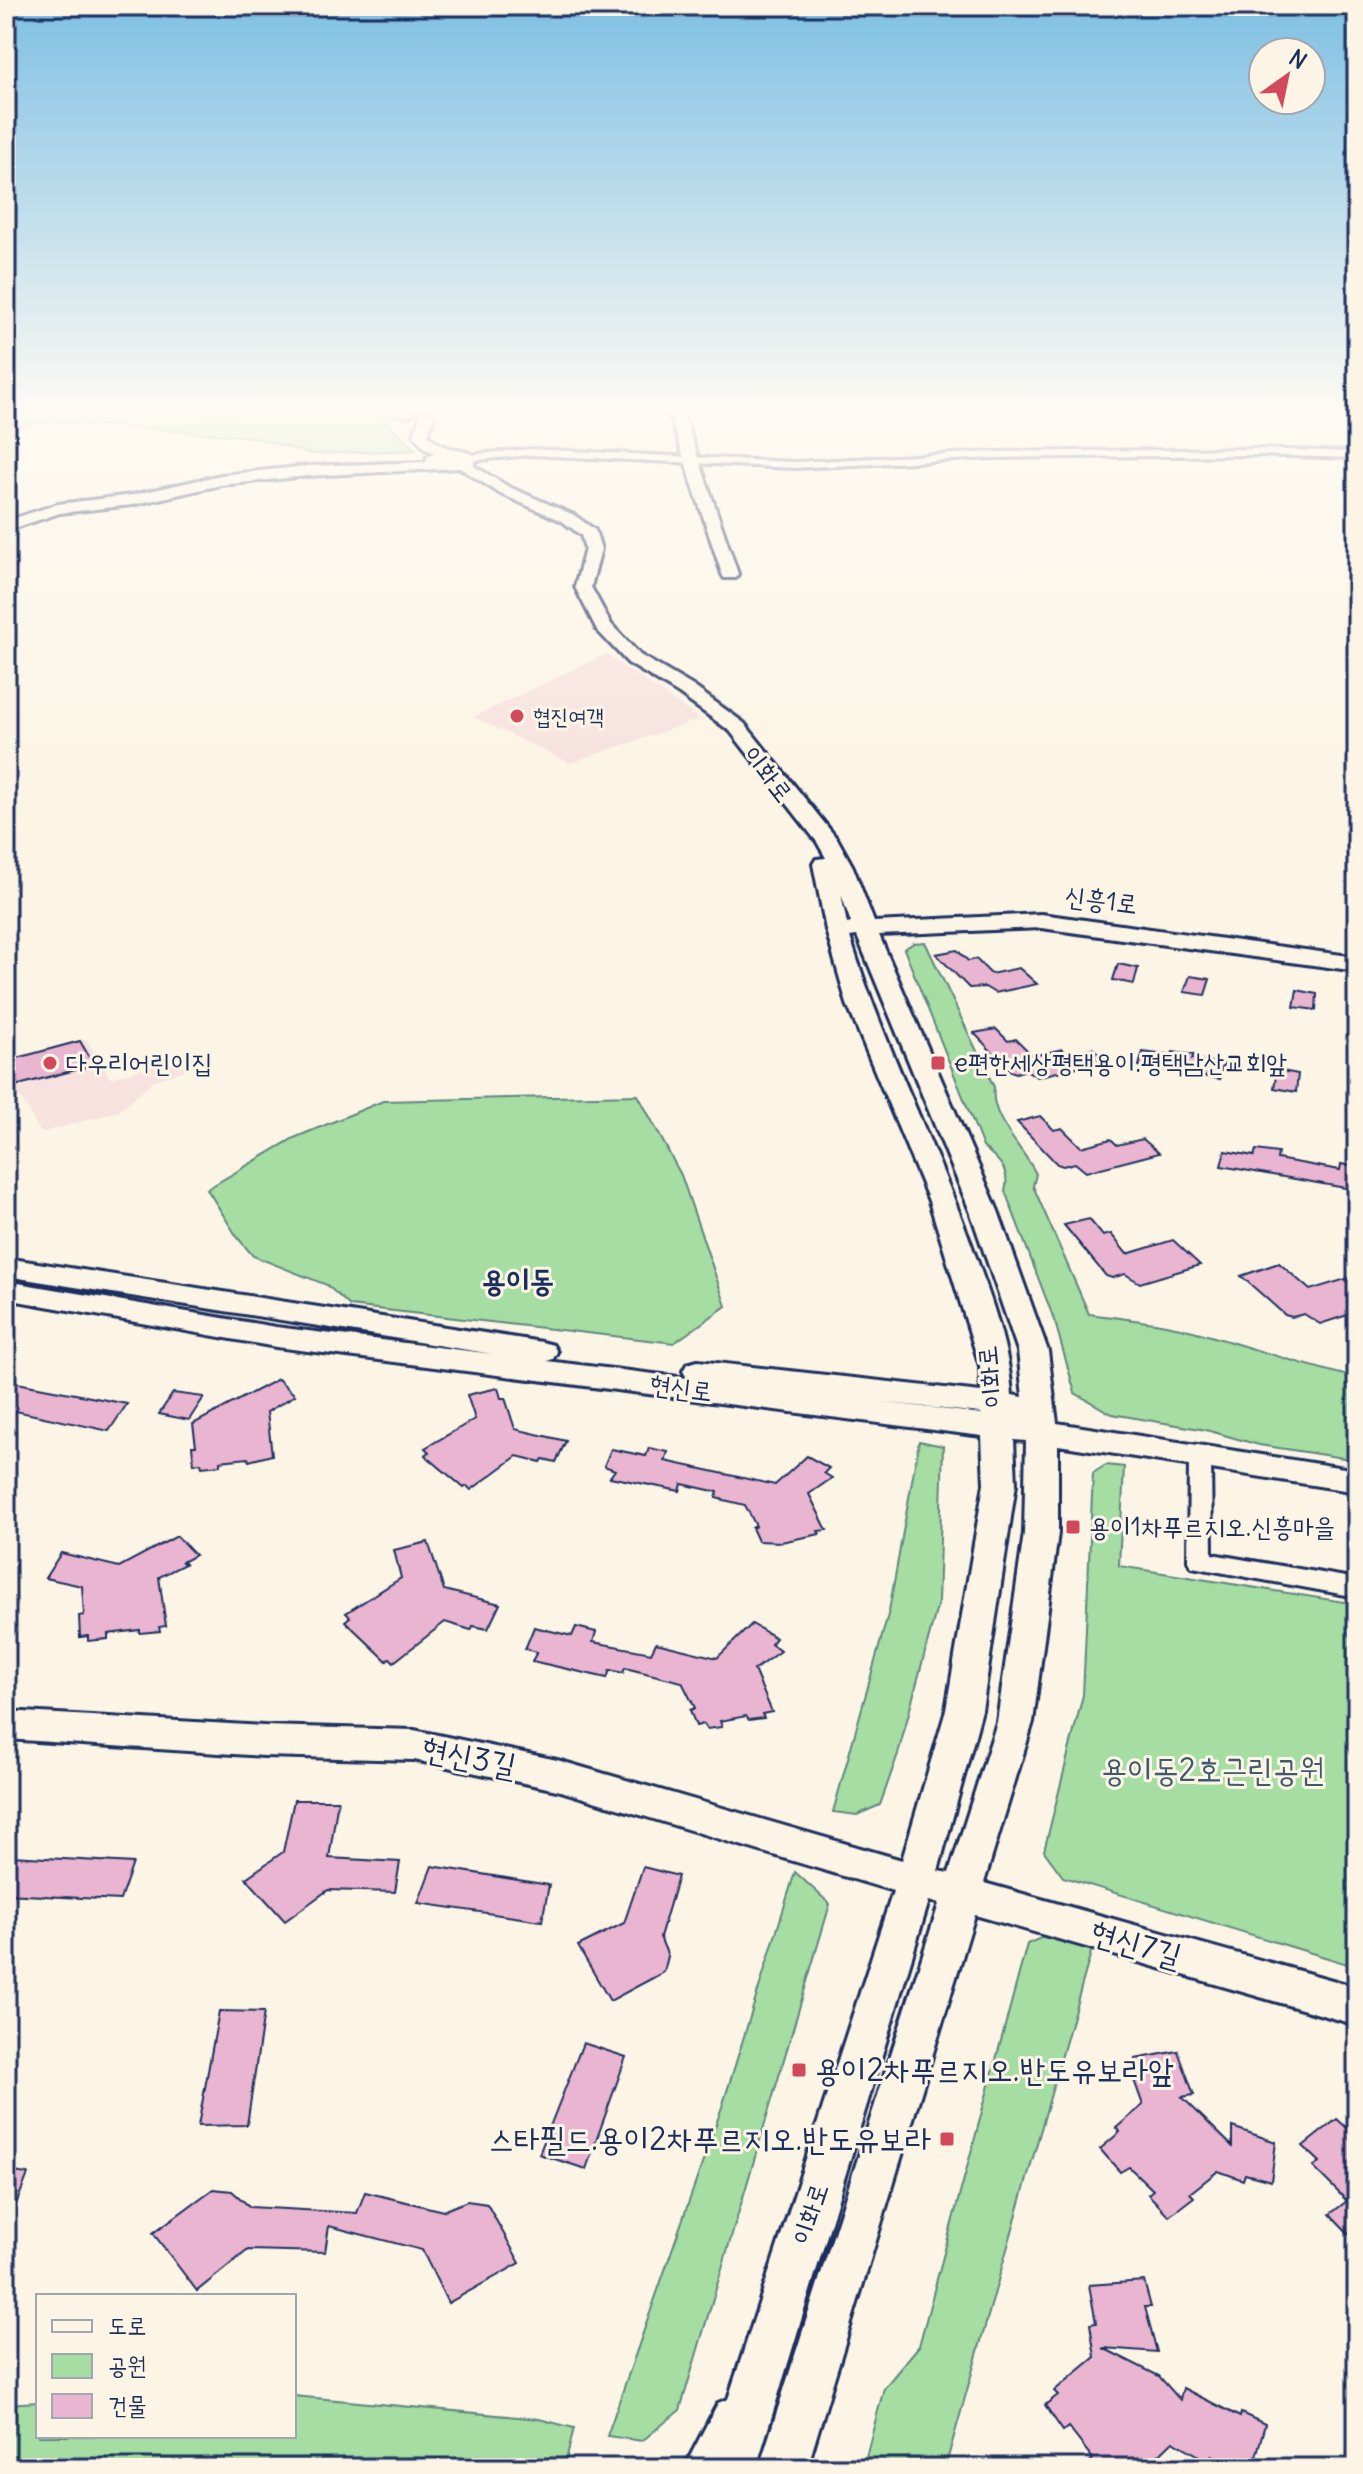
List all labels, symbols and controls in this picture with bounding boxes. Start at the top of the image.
north arrow [1247,36,1327,116]
text: N [1284,43,1312,75]
place label: 협진여객 [533,702,604,730]
marker: 협진여객 [508,707,526,725]
street label: 이화로 [736,739,801,809]
street label: 신흥1로 [1063,879,1139,920]
place label: 다우리어린이집 [66,1046,212,1079]
place label: e편한세상평택용이.평택남산교회앞 [954,1046,1287,1079]
marker: 다우리어린이집 [41,1054,59,1072]
marker: e편한세상평택용이.평택남산교회앞 [929,1054,947,1072]
district label: 용이동 [482,1261,554,1299]
street label: 이화로 [970,1344,1009,1410]
street label: 현신로 [648,1367,714,1408]
place label: 용이1차푸르지오.신흥마을 [1089,1510,1335,1543]
marker: 용이1차푸르지오.신흥마을 [1064,1518,1082,1536]
street label: 현신3길 [418,1727,520,1786]
park label: 용이동2호근린공원 [1101,1749,1325,1790]
street label: 현신7길 [1086,1911,1186,1976]
place label: 용이2차푸르지오.반도유보라앞 [815,2049,1174,2090]
marker: 용이2차푸르지오.반도유보라앞 [790,2061,808,2079]
place label: 스타필드.용이2차푸르지오.반도유보라 [488,2118,931,2159]
marker: 스타필드.용이2차푸르지오.반도유보라 [938,2130,956,2148]
street label: 이화로 [784,2179,835,2249]
legend [36,2294,296,2438]
text: 도로 [108,2310,147,2340]
text: 공원 [108,2350,147,2380]
text: 건물 [108,2390,147,2420]

